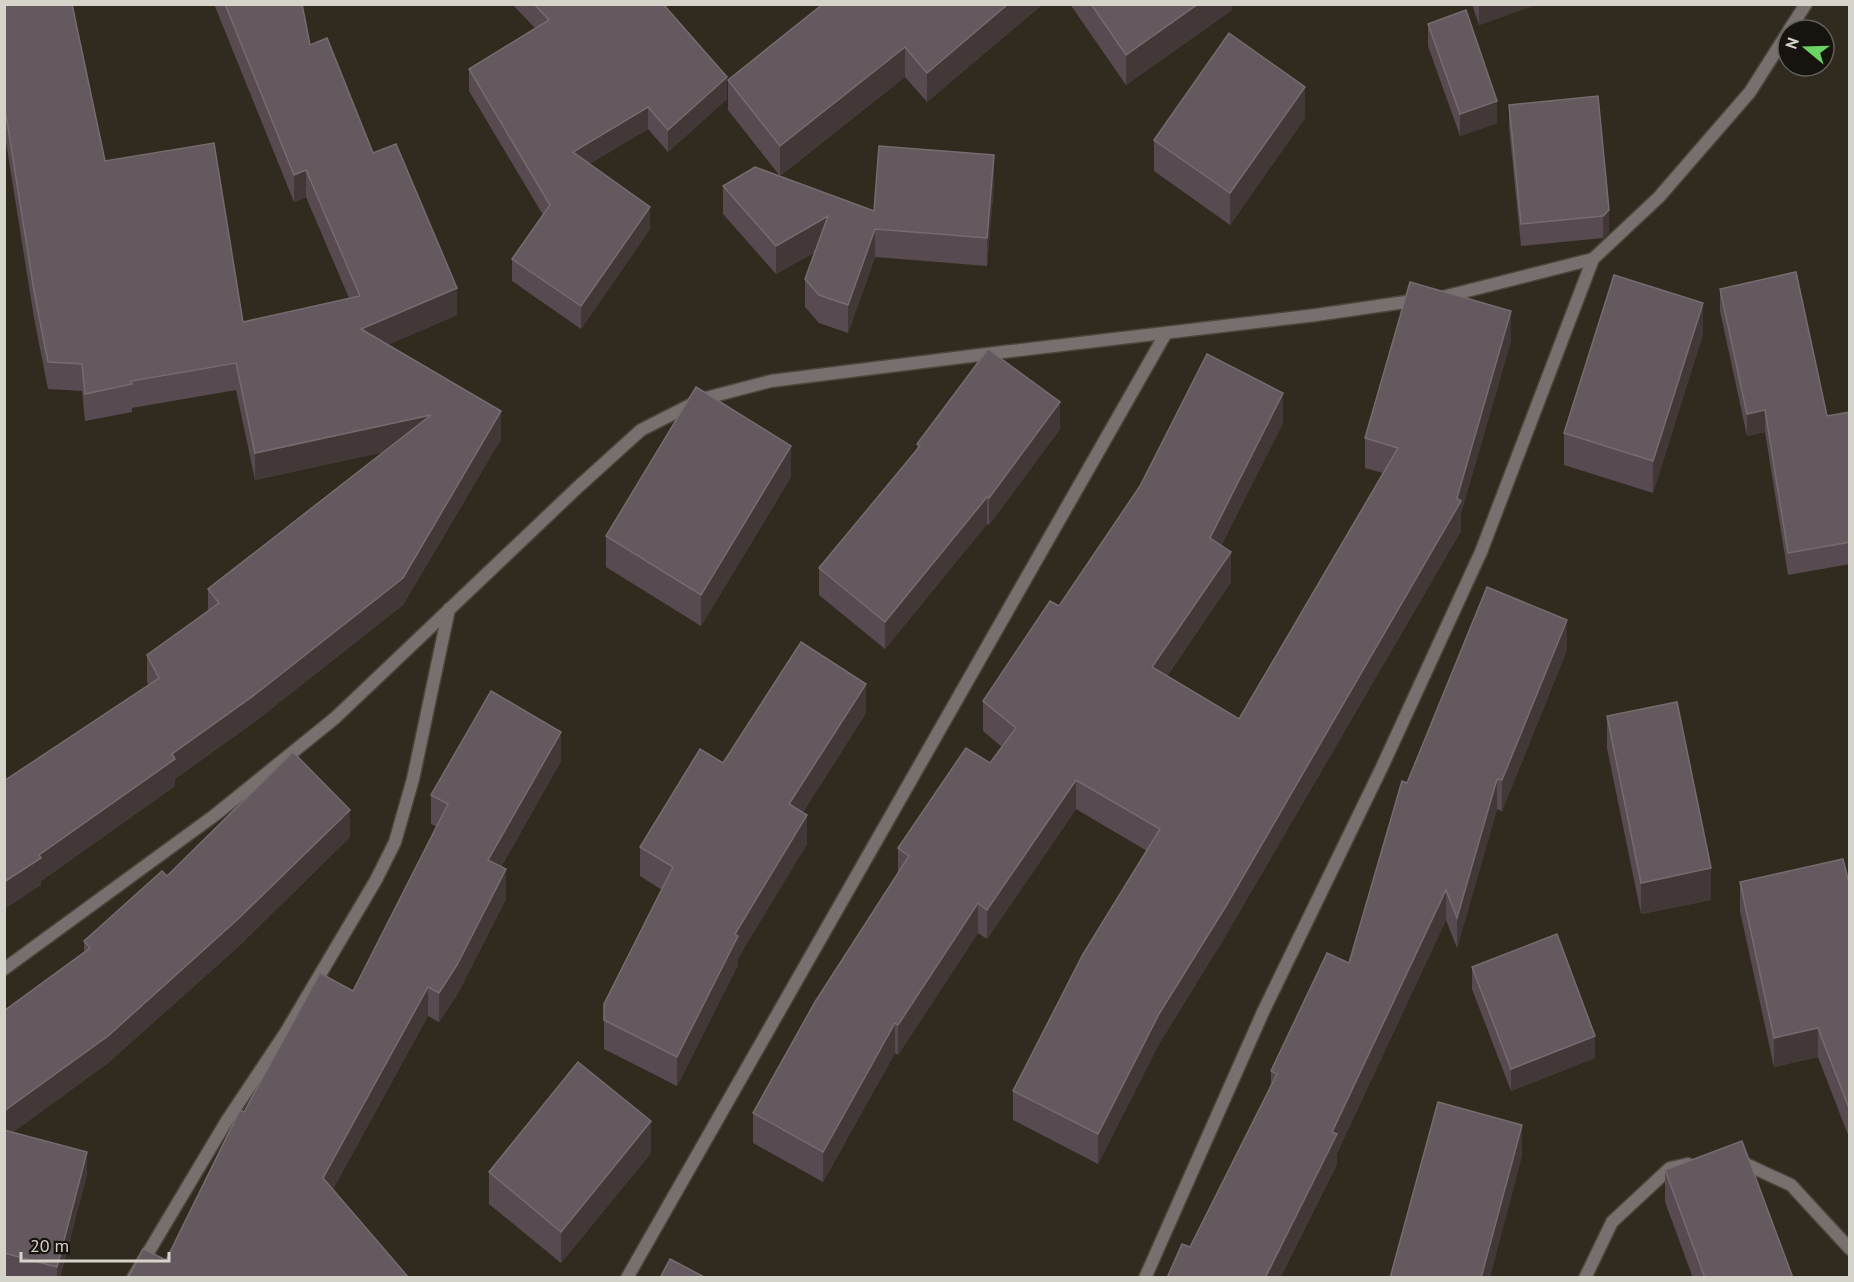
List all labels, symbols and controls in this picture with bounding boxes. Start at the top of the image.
north arrow [1776,18,1836,78]
text: N [1781,35,1803,51]
scale bar [21,1225,170,1263]
text: 20 m [30,1234,69,1257]

